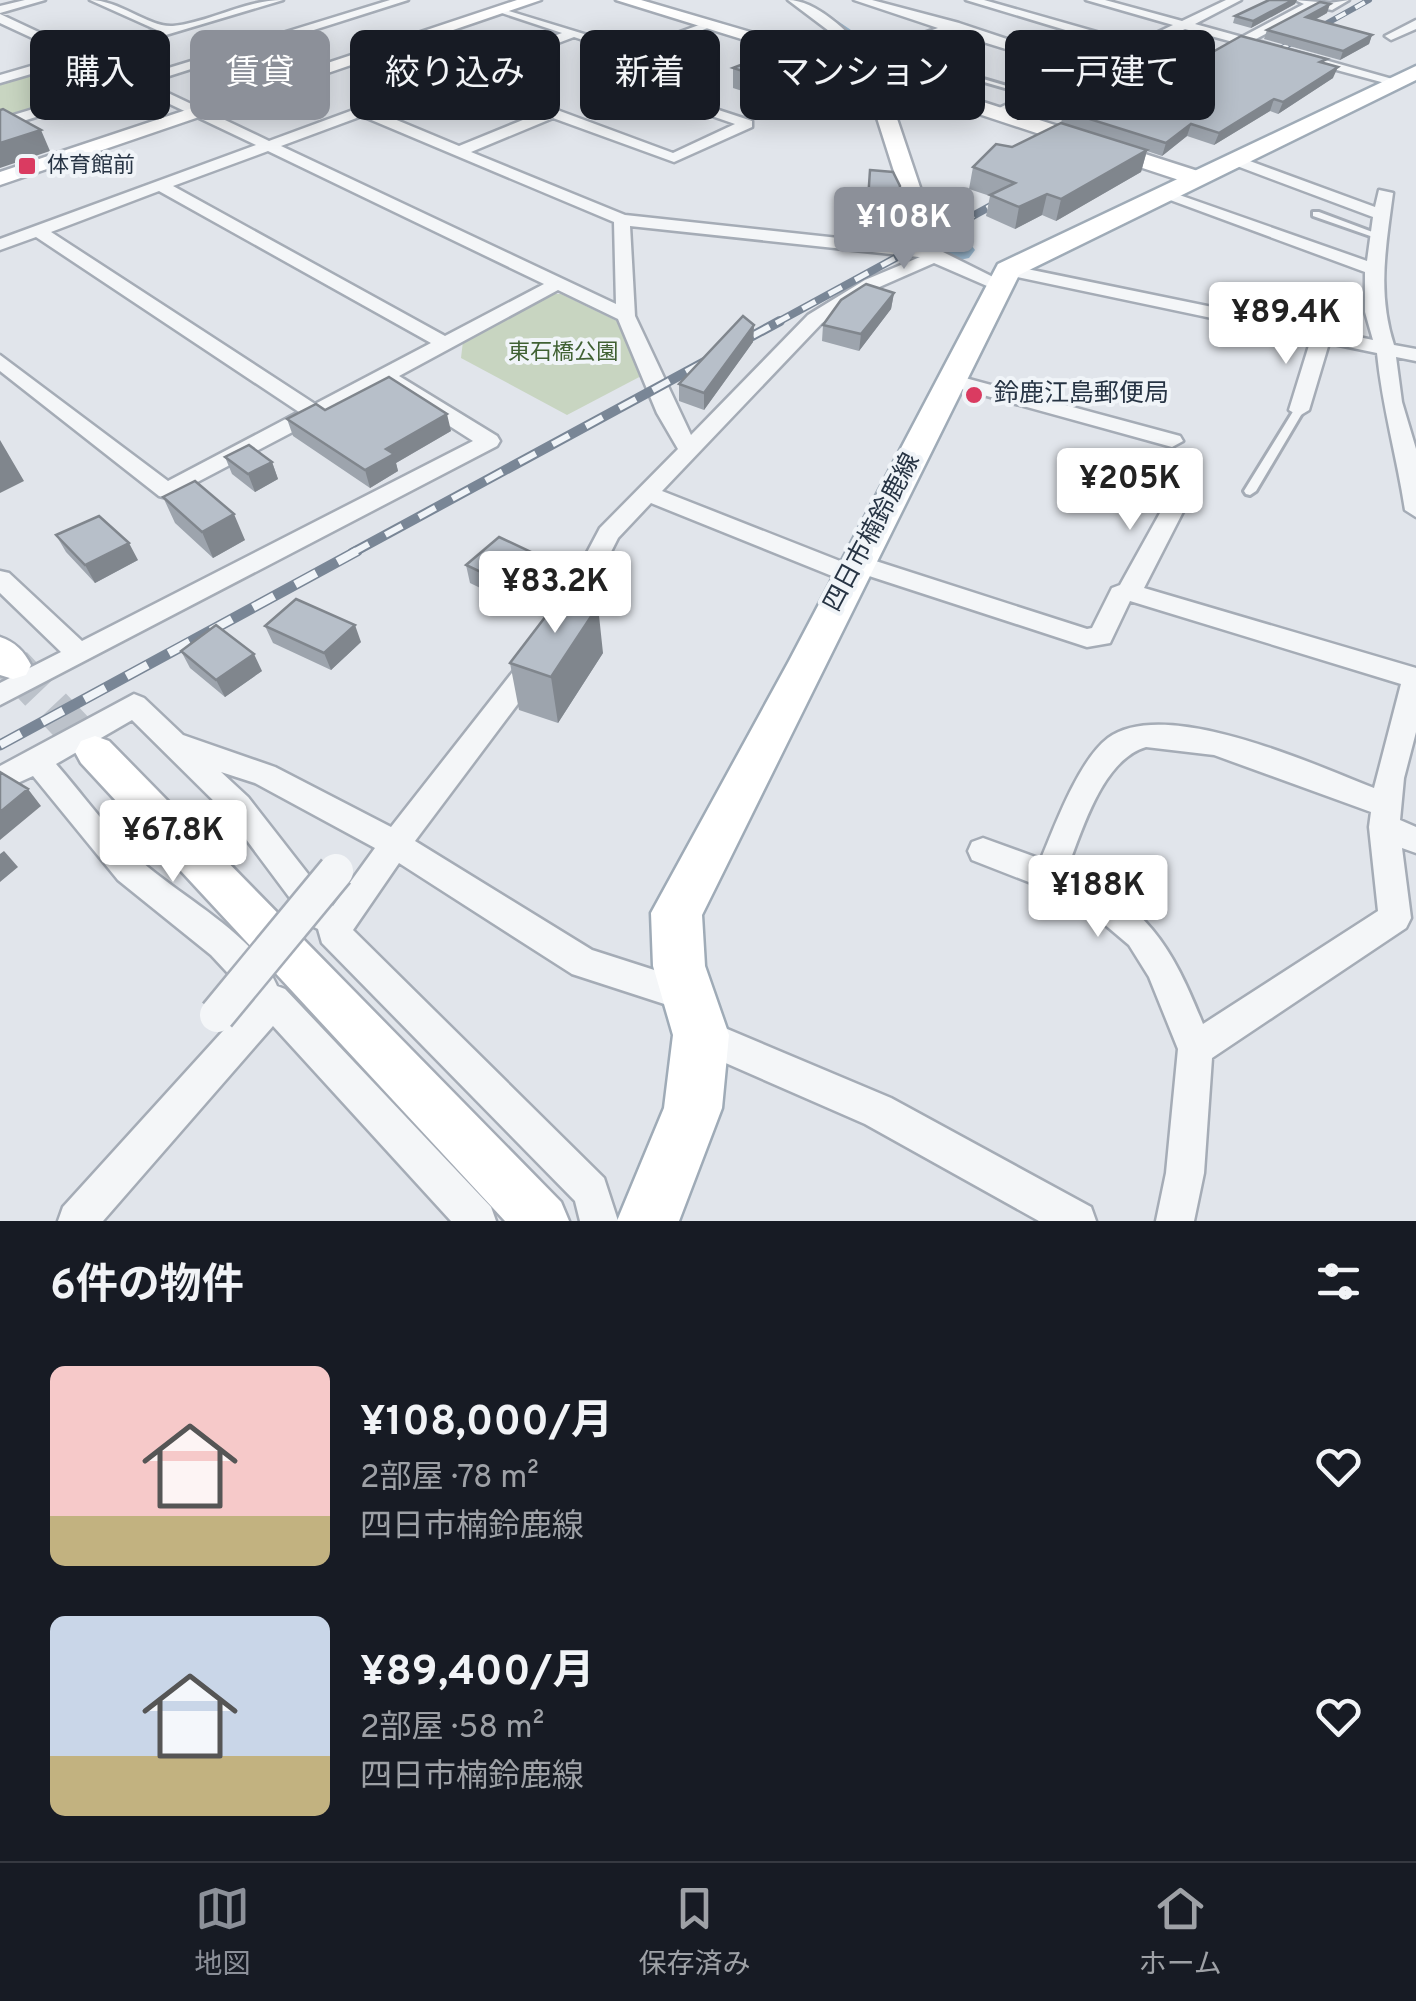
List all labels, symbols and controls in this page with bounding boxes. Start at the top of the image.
chip: 購入 [30,30,170,120]
chip: 賃貸 [190,30,330,120]
chip: 絞り込み [350,30,560,120]
chip: 新着 [580,30,720,120]
chip: マンション [740,30,985,120]
chip: 一戸建て [1005,30,1215,120]
place label: 体育館前 [47,153,135,180]
marker: 体育館前 [16,155,38,177]
pin: ¥108K [834,187,974,272]
text: ¥108K [856,199,952,239]
pin: ¥89.4K [1205,282,1367,367]
text: ¥89.4K [1231,294,1341,334]
park label: 東石橋公園 [508,340,618,367]
place label: 鈴鹿江島郵便局 [994,379,1169,411]
marker: 鈴鹿江島郵便局 [963,384,985,406]
street label: 四日市楠鈴鹿線 [818,448,928,618]
pin: ¥205K [1060,448,1200,533]
text: ¥205K [1079,460,1181,500]
pin: ¥83.2K [474,551,636,636]
text: ¥83.2K [501,563,609,603]
pin: ¥67.8K [92,800,254,885]
text: ¥67.8K [122,812,224,852]
pin: ¥188K [1028,855,1168,940]
text: ¥188K [1050,867,1146,907]
icon: filters [1311,1254,1366,1309]
text: 6件の物件 [50,1261,244,1314]
text: ¥108,000/月 [360,1397,613,1450]
icon: home [130,1406,250,1526]
icon: heart [1311,1439,1366,1494]
text: 2部屋 · 78 m² [360,1459,539,1499]
text: 四日市楠鈴鹿線 [360,1508,584,1548]
text: ¥89,400/月 [360,1647,594,1700]
icon: home [130,1656,250,1776]
icon: heart [1311,1689,1366,1744]
text: 2部屋 · 58 m² [360,1709,544,1749]
text: 四日市楠鈴鹿線 [360,1758,584,1798]
tab: 地図 [194,1881,250,1984]
tab: 保存済み [638,1881,750,1984]
tab: ホーム [1139,1881,1222,1984]

